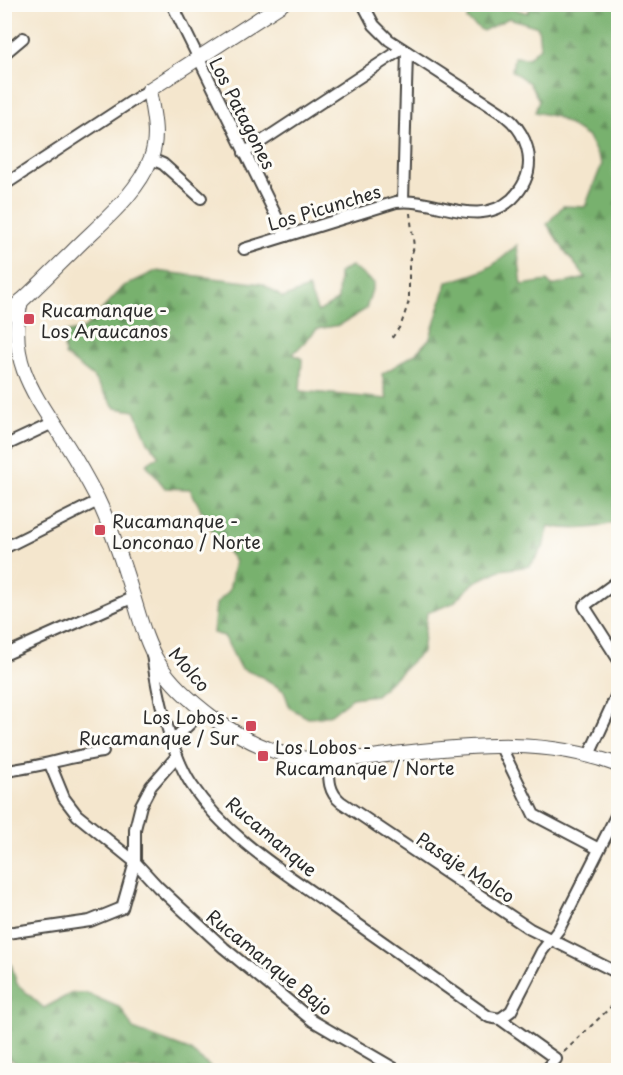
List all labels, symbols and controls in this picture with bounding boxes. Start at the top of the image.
street label: Los Patagones [203,52,283,174]
street label: Los Picunches [264,177,384,237]
place label: Rucamanque - Los Araucanos [41,296,168,344]
marker: Rucamanque - Los Araucanos [22,312,36,326]
place label: Rucamanque - Lonconao / Norte [112,507,261,555]
marker: Rucamanque - Lonconao / Norte [93,523,107,537]
street label: Molco [163,641,217,697]
place label: Los Lobos - Rucamanque / Sur [79,703,240,751]
marker: Los Lobos - Rucamanque / Sur [244,719,258,733]
place label: Los Lobos - Rucamanque / Norte [275,733,454,781]
marker: Los Lobos - Rucamanque / Norte [256,749,270,763]
street label: Rucamanque [220,790,324,882]
street label: Pasaje Molco [411,825,521,909]
street label: Rucamanque Bajo [201,903,339,1021]

